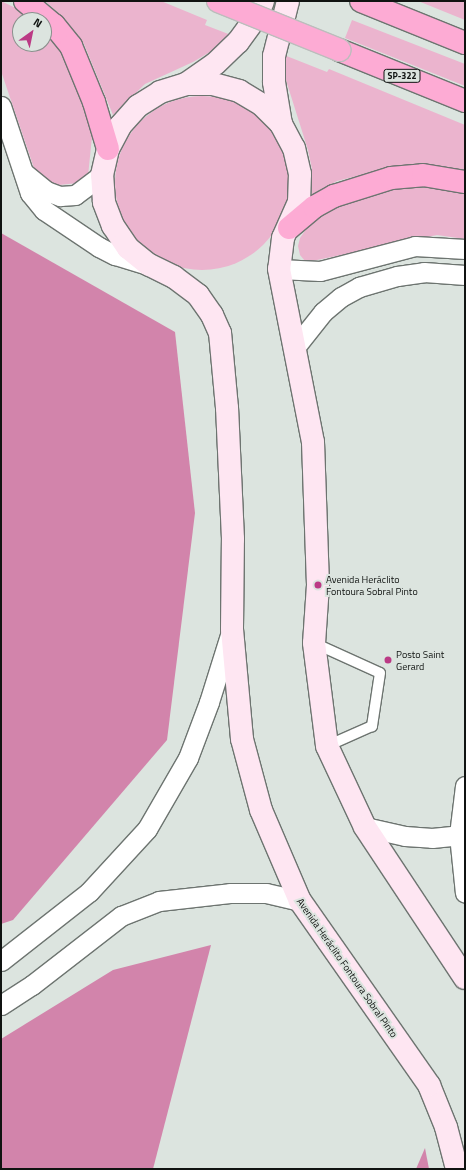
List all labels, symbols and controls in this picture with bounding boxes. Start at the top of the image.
north arrow [12,12,52,52]
text: N [30,14,46,32]
road number: SP-322 [383,69,421,83]
place label: Avenida Heráclito Fontoura Sobral Pinto [326,573,418,596]
marker: Avenida Heráclito Fontoura Sobral Pinto [313,580,323,590]
place label: Posto Saint Gerard [396,648,444,672]
marker: Posto Saint Gerard [383,655,393,665]
street label: Avenida Heráclito Fontoura Sobral Pinto [294,896,400,1040]

